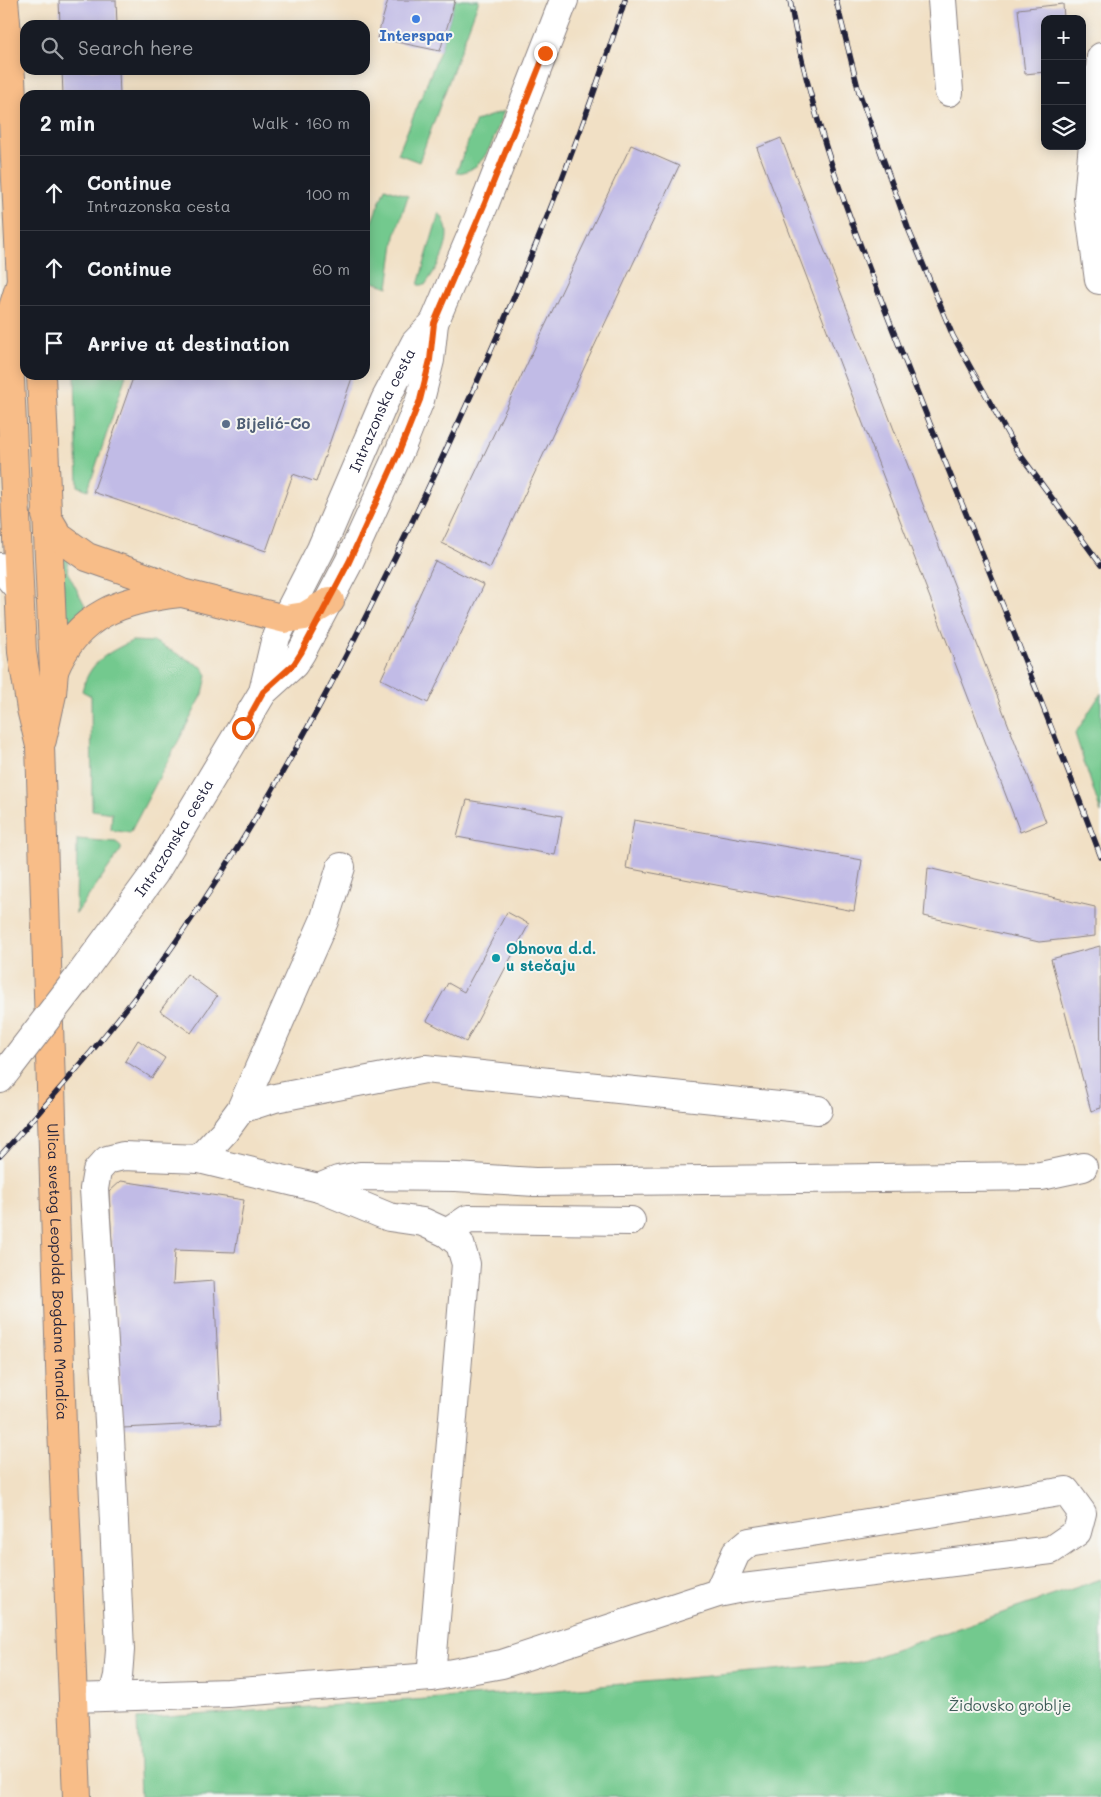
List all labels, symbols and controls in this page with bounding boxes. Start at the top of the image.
marker: Interspar [410,13,422,25]
map controls [1041,15,1086,150]
button: + [1041,15,1086,60]
search box [20,20,370,75]
place label: Interspar [379,25,453,45]
icon: search [38,34,66,62]
text: Search here [78,35,194,60]
route end [534,42,557,65]
button: − [1041,60,1086,105]
button: layers [1041,105,1086,150]
text: 2 min [40,109,95,136]
text: Walk · 160 m [252,112,350,133]
text: Continue [87,170,172,195]
icon: ahead [40,179,68,207]
text: 100 m [305,183,350,204]
text: Intrazonska cesta [87,195,231,216]
icon: ahead [40,254,68,282]
text: Continue [87,256,172,281]
text: 60 m [313,258,350,279]
icon: arrive [40,329,68,357]
text: Arrive at destination [87,331,290,356]
street label: Intrazonska cesta [344,345,419,475]
place label: Bijelić-Co [236,413,310,433]
marker: Bijelić-Co [220,418,232,430]
route start [232,717,255,740]
street label: Intrazonska cesta [130,775,218,900]
place label: Obnova d.d. u stečaju [506,938,596,975]
marker: Obnova d.d. u stečaju [490,952,502,964]
street label: Ulica svetog Leopolda Bogdana Mandića [43,1123,73,1420]
park label: Židovsko groblje [949,1695,1071,1715]

